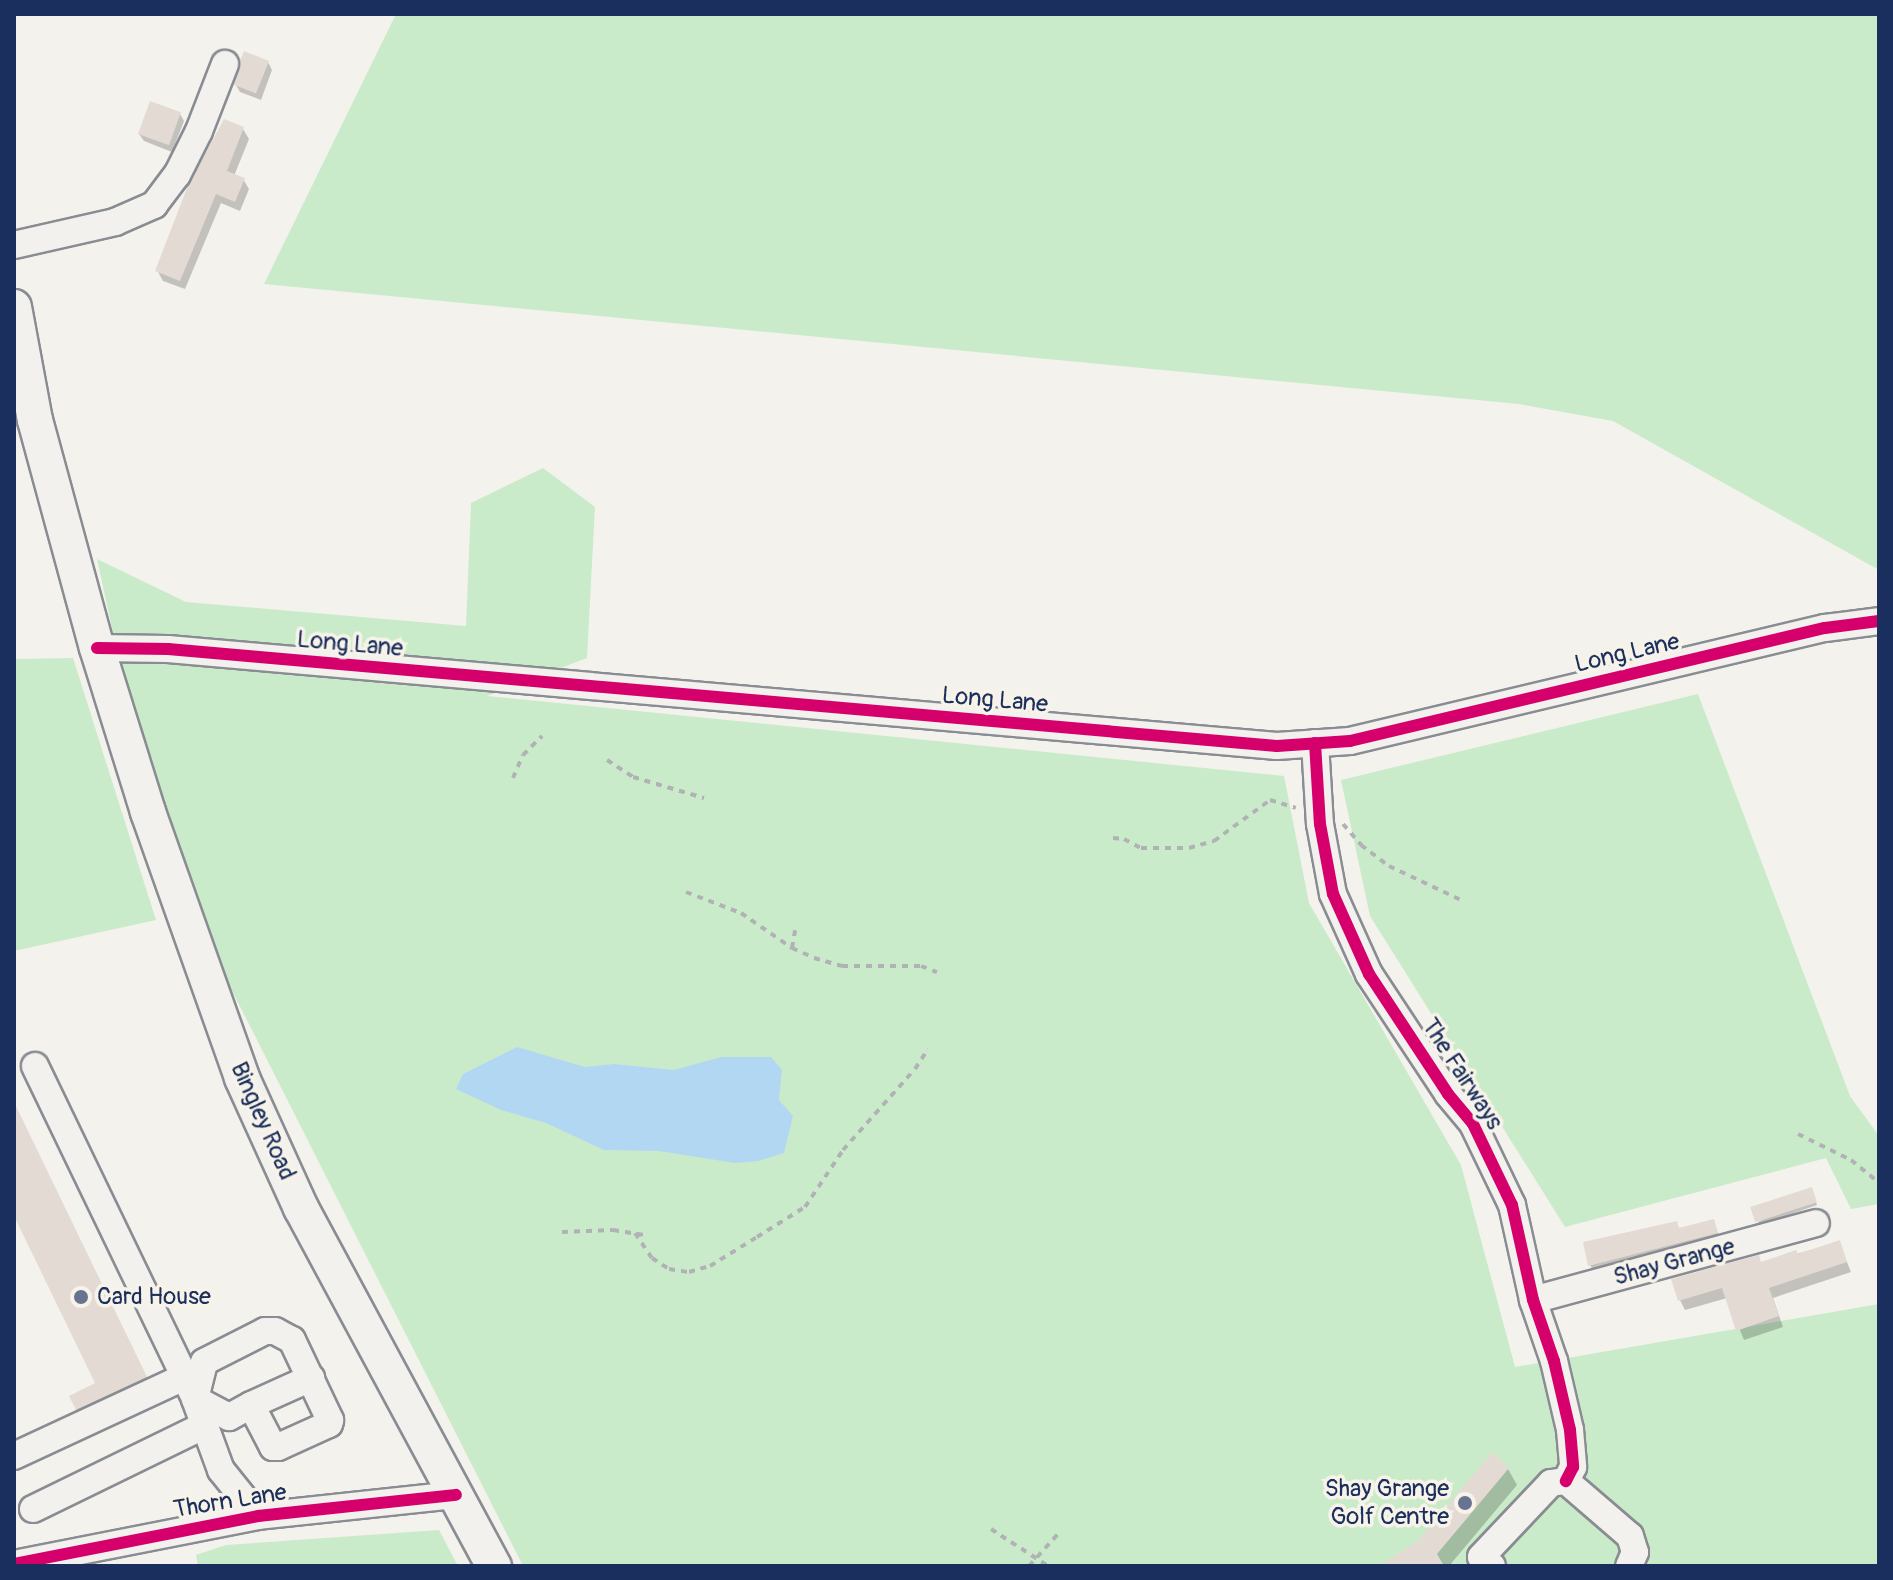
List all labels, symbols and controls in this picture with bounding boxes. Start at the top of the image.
street label: Long Lane [296,625,404,663]
street label: Long Lane [1572,627,1682,679]
street label: Long Lane [941,681,1049,719]
street label: The Fairways [1415,1013,1509,1135]
street label: Bingley Road [224,1058,302,1184]
street label: Shay Grange [1610,1232,1738,1292]
place label: Card House [97,1283,211,1311]
marker: Card House [72,1288,90,1306]
place label: Shay Grange Golf Centre [1325,1475,1449,1531]
street label: Thorn Lane [171,1478,289,1524]
marker: Shay Grange Golf Centre [1456,1494,1474,1512]

